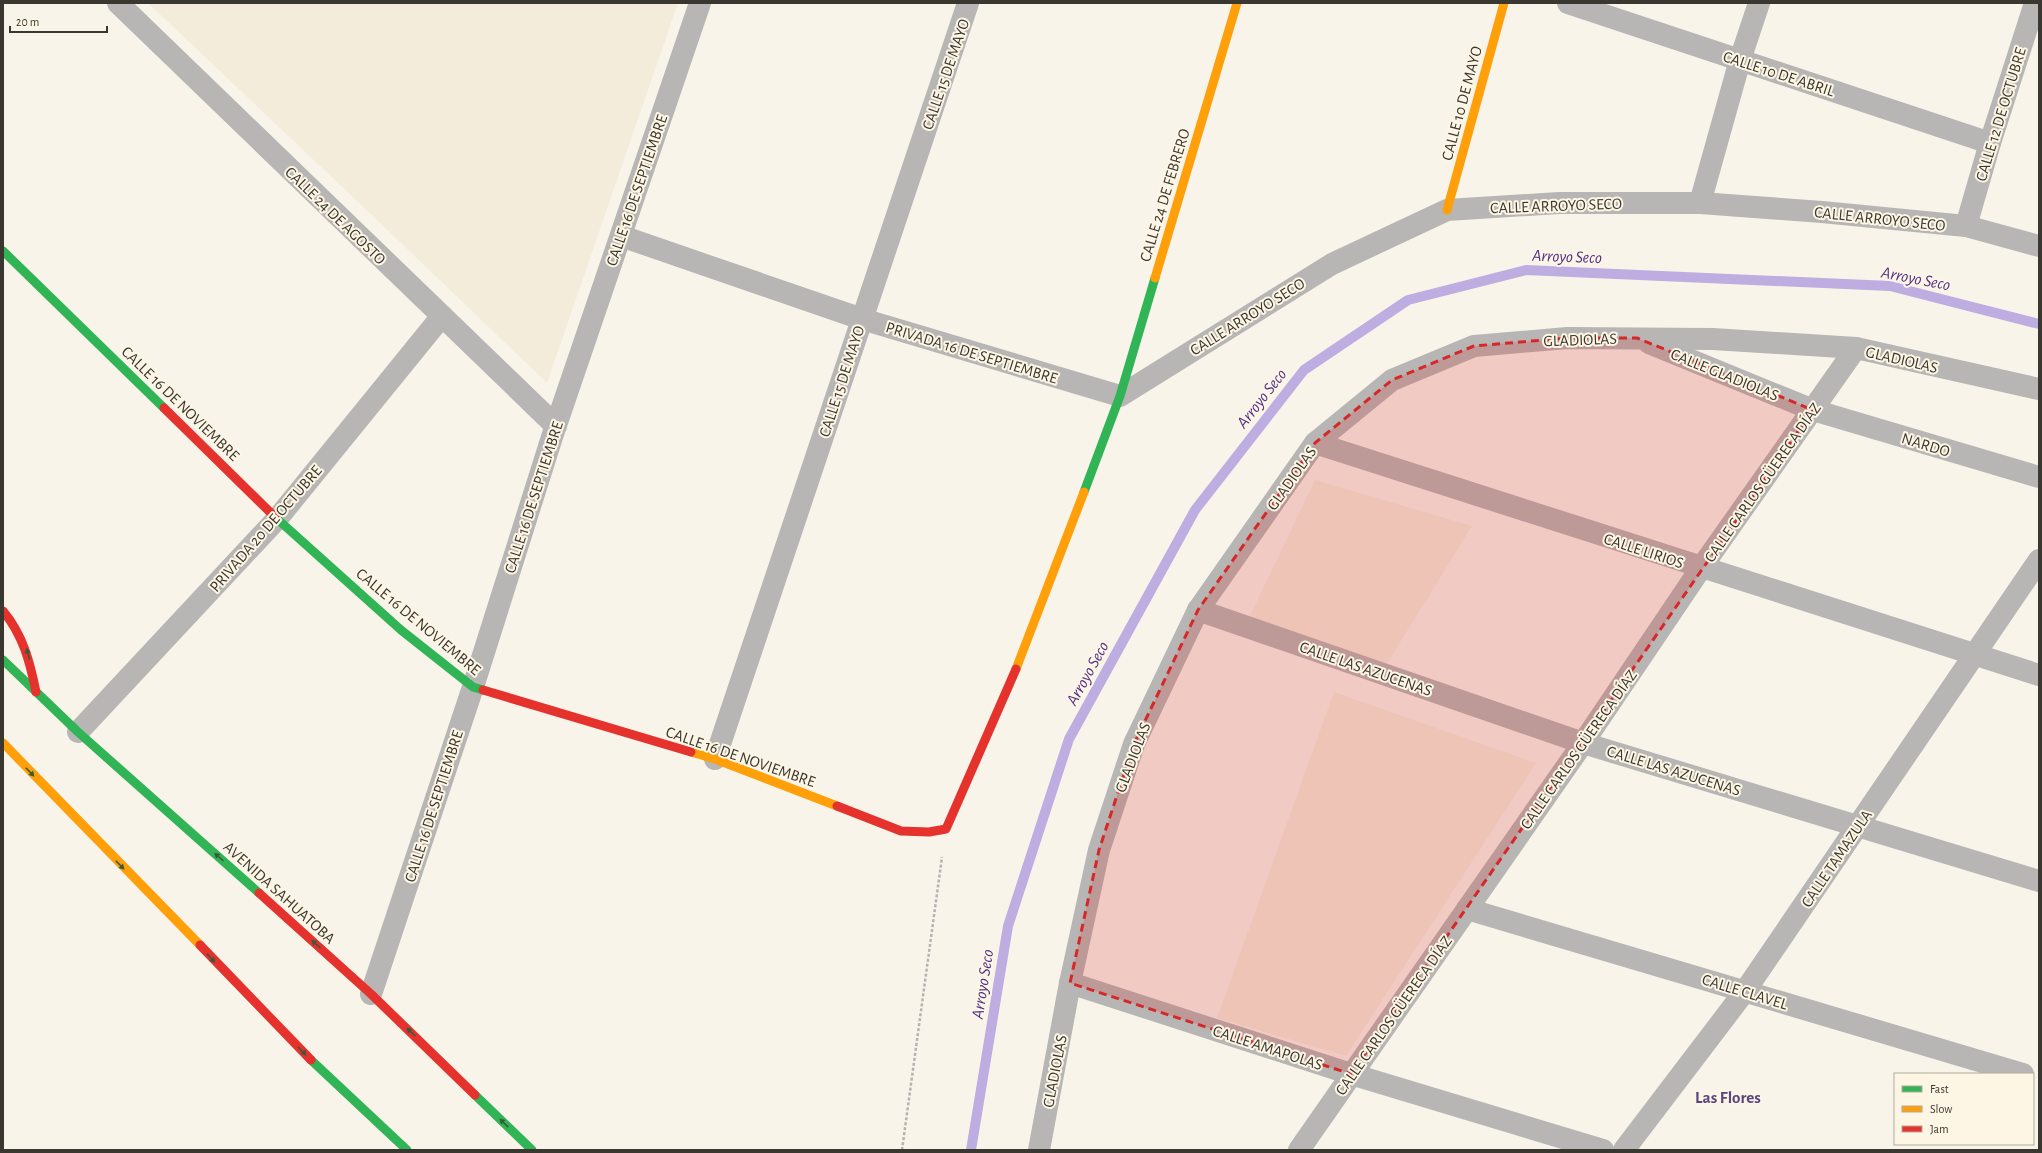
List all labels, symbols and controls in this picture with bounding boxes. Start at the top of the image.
scale bar [10,8,107,34]
text: 20 m [16,16,39,28]
street label: CALLE 15 DE MAYO [920,17,972,132]
street label: CALLE 10 DE MAYO [1439,44,1485,162]
street label: CALLE 12 DE OCTUBRE [1973,45,2029,183]
street label: CALLE 10 DE ABRIL [1721,48,1837,100]
street label: CALLE 16 DE SEPTIEMBRE [604,112,670,268]
street label: CALLE 24 DE FEBRERO [1137,127,1193,264]
street label: CALLE 24 DE AGOSTO [282,164,389,268]
street label: CALLE ARROYO SECO [1490,196,1622,216]
street label: CALLE ARROYO SECO [1813,204,1946,234]
water label: Arroyo Seco [1531,247,1602,266]
water label: Arroyo Seco [1879,263,1952,293]
street label: CALLE ARROYO SECO [1187,275,1308,359]
street label: PRIVADA 16 DE SEPTIEMBRE [884,319,1060,387]
street label: CALLE 15 DE MAYO [816,324,867,439]
street label: GLADIOLAS [1543,331,1617,349]
street label: CALLE 16 DE NOVIEMBRE [118,343,243,464]
street label: GLADIOLAS [1864,344,1939,376]
street label: CALLE GLADIOLAS [1668,346,1781,404]
water label: Arroyo Seco [1233,366,1290,432]
street label: CALLE CARLOS GÜERECA DÍAZ [1700,399,1824,565]
street label: CALLE 16 DE SEPTIEMBRE [502,419,566,575]
street label: NARDO [1900,430,1952,460]
street label: GLADIOLAS [1264,444,1319,513]
street label: PRIVADA 20 DE OCTUBRE [207,462,325,595]
street label: CALLE LIRIOS [1602,531,1686,571]
street label: CALLE 16 DE NOVIEMBRE [353,565,484,679]
water label: Arroyo Seco [1063,639,1112,709]
street label: CALLE LAS AZUCENAS [1297,639,1434,699]
one-way arrow [25,648,31,660]
street label: CALLE CARLOS GÜERECA DÍAZ [1516,666,1640,832]
street label: GLADIOLAS [1112,720,1154,795]
street label: CALLE 16 DE NOVIEMBRE [664,724,818,790]
street label: CALLE 16 DE SEPTIEMBRE [402,728,466,884]
street label: CALLE LAS AZUCENAS [1605,743,1742,799]
one-way arrow [25,767,35,777]
street label: CALLE TAMAZULA [1798,807,1875,910]
street label: AVENIDA SAHUATOBA [221,839,338,947]
one-way arrow [213,853,224,862]
one-way arrow [116,860,125,870]
street label: CALLE CARLOS GÜERECA DÍAZ [1331,932,1455,1098]
one-way arrow [311,940,320,949]
water label: Arroyo Seco [968,948,996,1021]
one-way arrow [206,953,216,963]
street label: CALLE CLAVEL [1700,971,1790,1013]
street label: CALLE AMAPOLAS [1211,1023,1325,1073]
one-way arrow [406,1027,416,1037]
street label: GLADIOLAS [1040,1034,1070,1109]
one-way arrow [297,1046,307,1056]
legend [1894,1073,2034,1145]
text: Fast [1930,1083,1949,1095]
district label: Las Flores [1695,1089,1761,1106]
text: Slow [1930,1103,1952,1115]
one-way arrow [499,1118,509,1128]
text: Jam [1930,1123,1949,1135]

